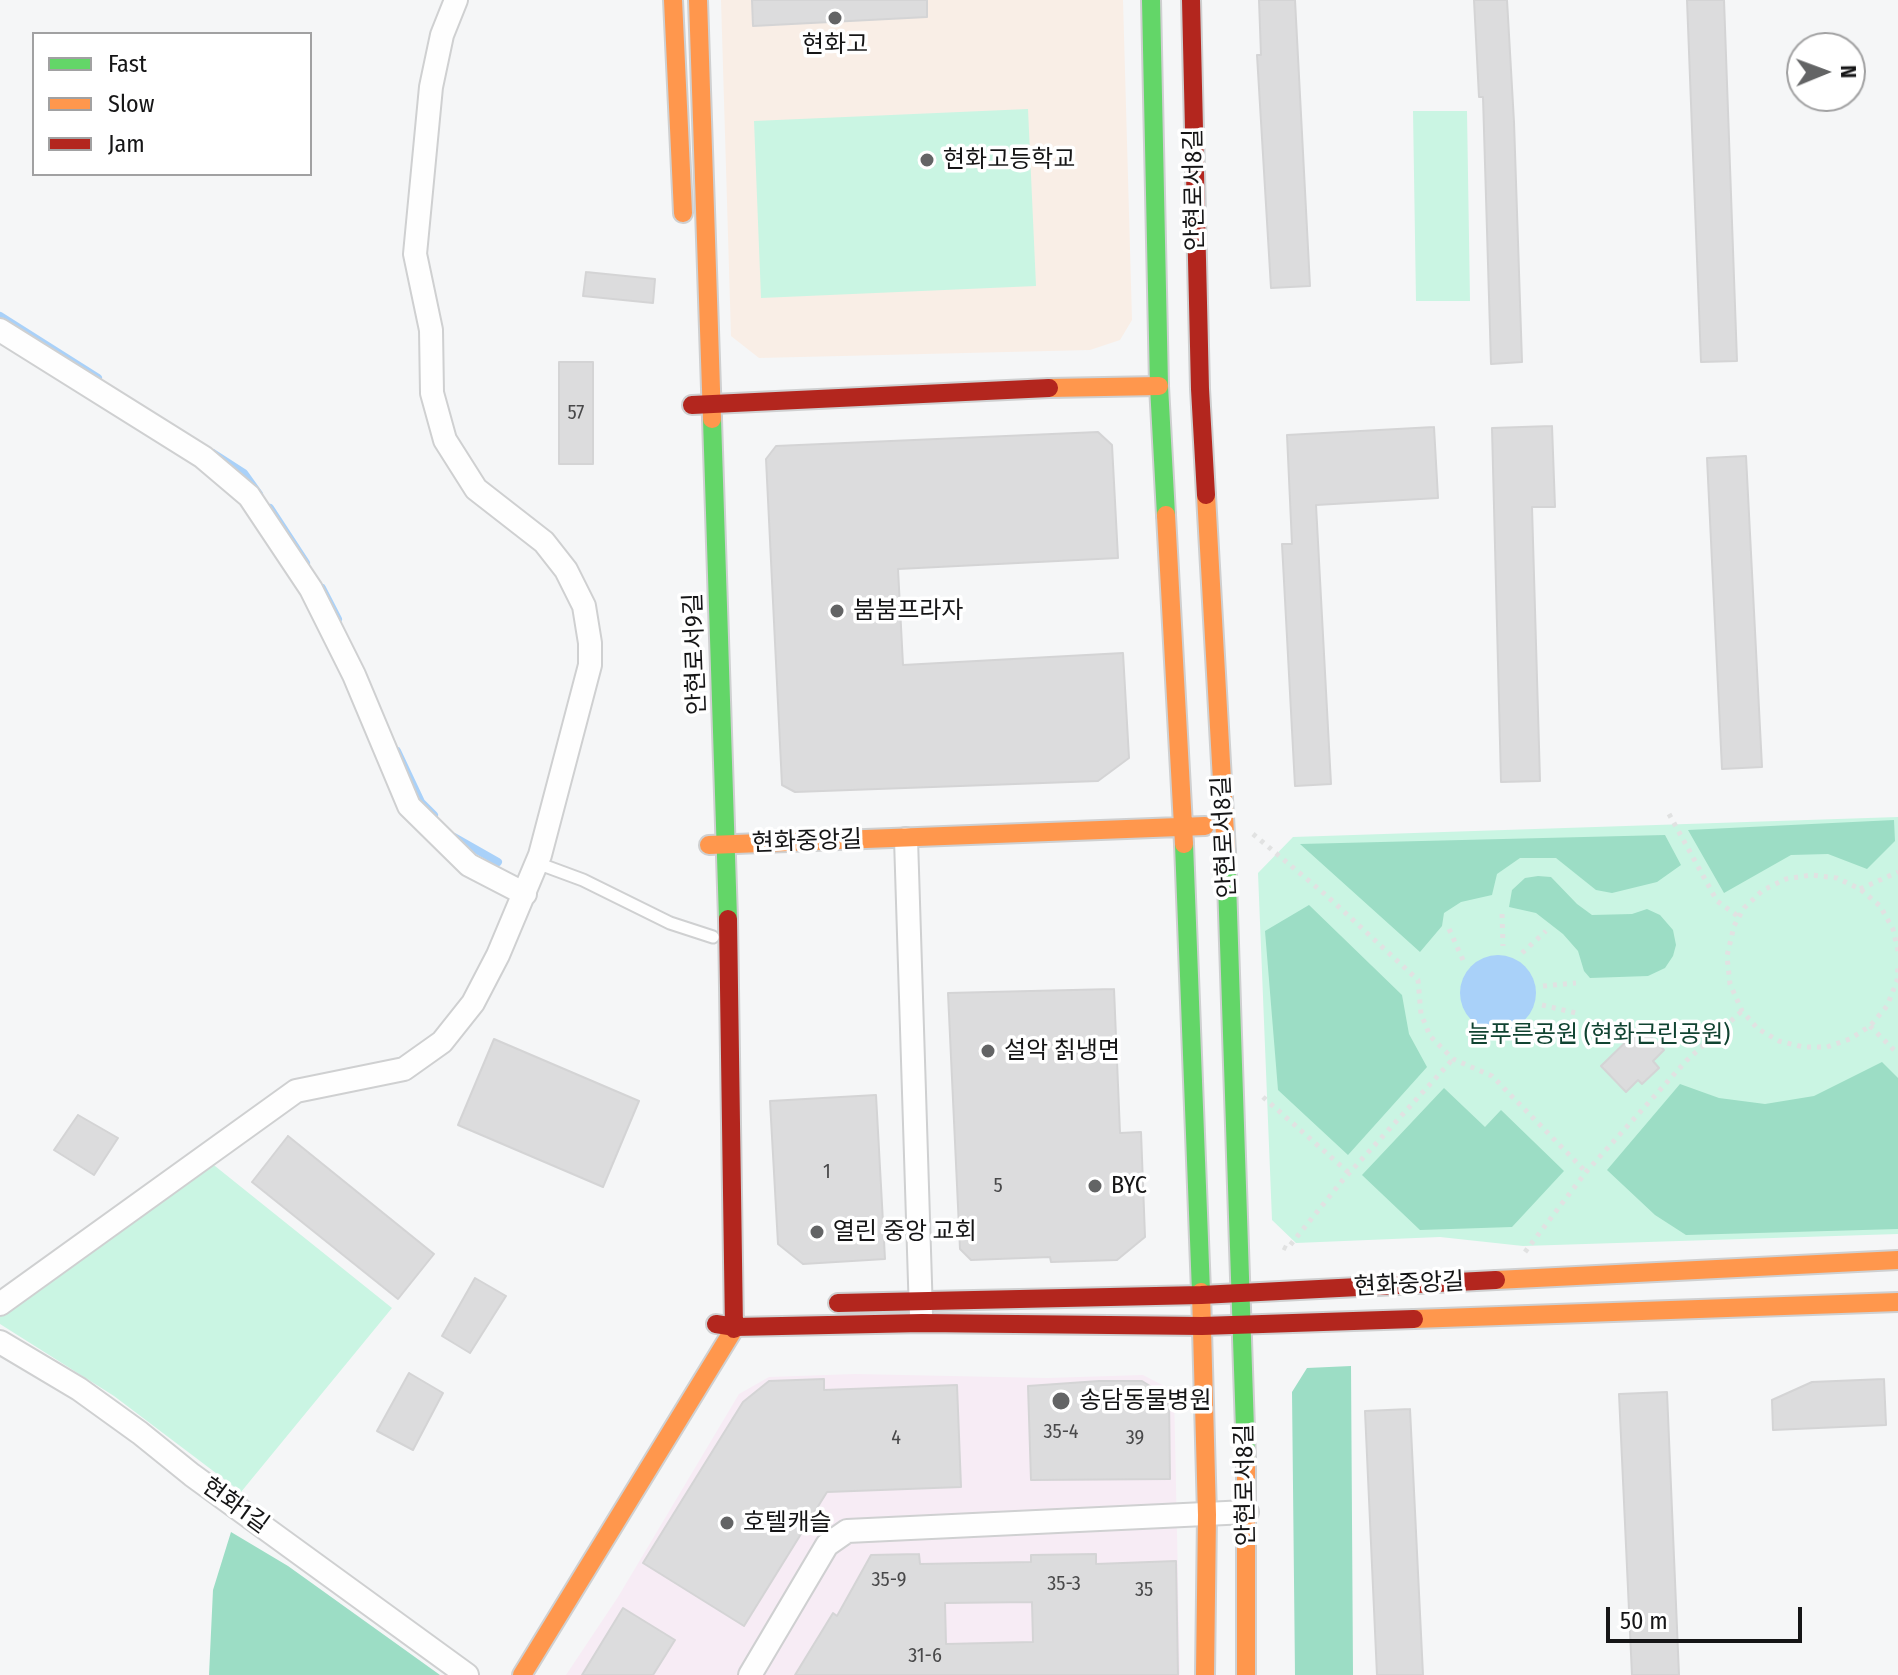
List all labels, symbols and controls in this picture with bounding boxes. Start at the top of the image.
marker: 현화고 [826,9,844,27]
place label: 현화고 [802,31,868,59]
legend [32,32,312,176]
north arrow [1786,32,1866,112]
text: Fast [108,50,147,78]
text: N [1835,65,1862,78]
text: Slow [108,90,154,118]
street label: 안현로서8길 [1180,129,1210,251]
text: Jam [108,130,145,158]
place label: 현화고등학교 [943,146,1075,174]
marker: 현화고등학교 [918,151,936,169]
house number: 57 [568,401,584,425]
street label: 안현로서9길 [679,593,713,715]
place label: 붐붐프라자 [853,597,963,625]
marker: 붐붐프라자 [828,602,846,620]
street label: 안현로서8길 [1207,775,1243,899]
street label: 현화중앙길 [751,826,863,858]
park label: 늘푸른공원 (현화근린공원) [1468,1021,1730,1049]
place label: 설악 칡냉면 [1004,1037,1120,1065]
marker: 설악 칡냉면 [979,1042,997,1060]
house number: 1 [823,1160,831,1184]
place label: BYC [1111,1172,1147,1200]
house number: 5 [993,1174,1003,1198]
marker: BYC [1086,1177,1104,1195]
place label: 열린 중앙 교회 [833,1218,977,1246]
marker: 열린 중앙 교회 [808,1223,826,1241]
street label: 현화중앙길 [1353,1268,1465,1302]
place label: 송담동물병원 [1079,1387,1211,1415]
marker: 송담동물병원 [1050,1390,1072,1412]
house number: 35-4 [1043,1420,1079,1444]
street label: 안현로서8길 [1231,1424,1261,1546]
house number: 4 [891,1426,901,1450]
house number: 39 [1126,1426,1144,1450]
street label: 현화1길 [196,1472,274,1540]
place label: 호텔캐슬 [743,1509,831,1537]
marker: 호텔캐슬 [718,1514,736,1532]
house number: 35-9 [871,1568,907,1592]
house number: 35-3 [1047,1572,1081,1596]
house number: 35 [1135,1578,1153,1602]
scale bar [1610,1591,1806,1641]
text: 50 m [1620,1607,1668,1635]
house number: 31-6 [908,1644,942,1668]

